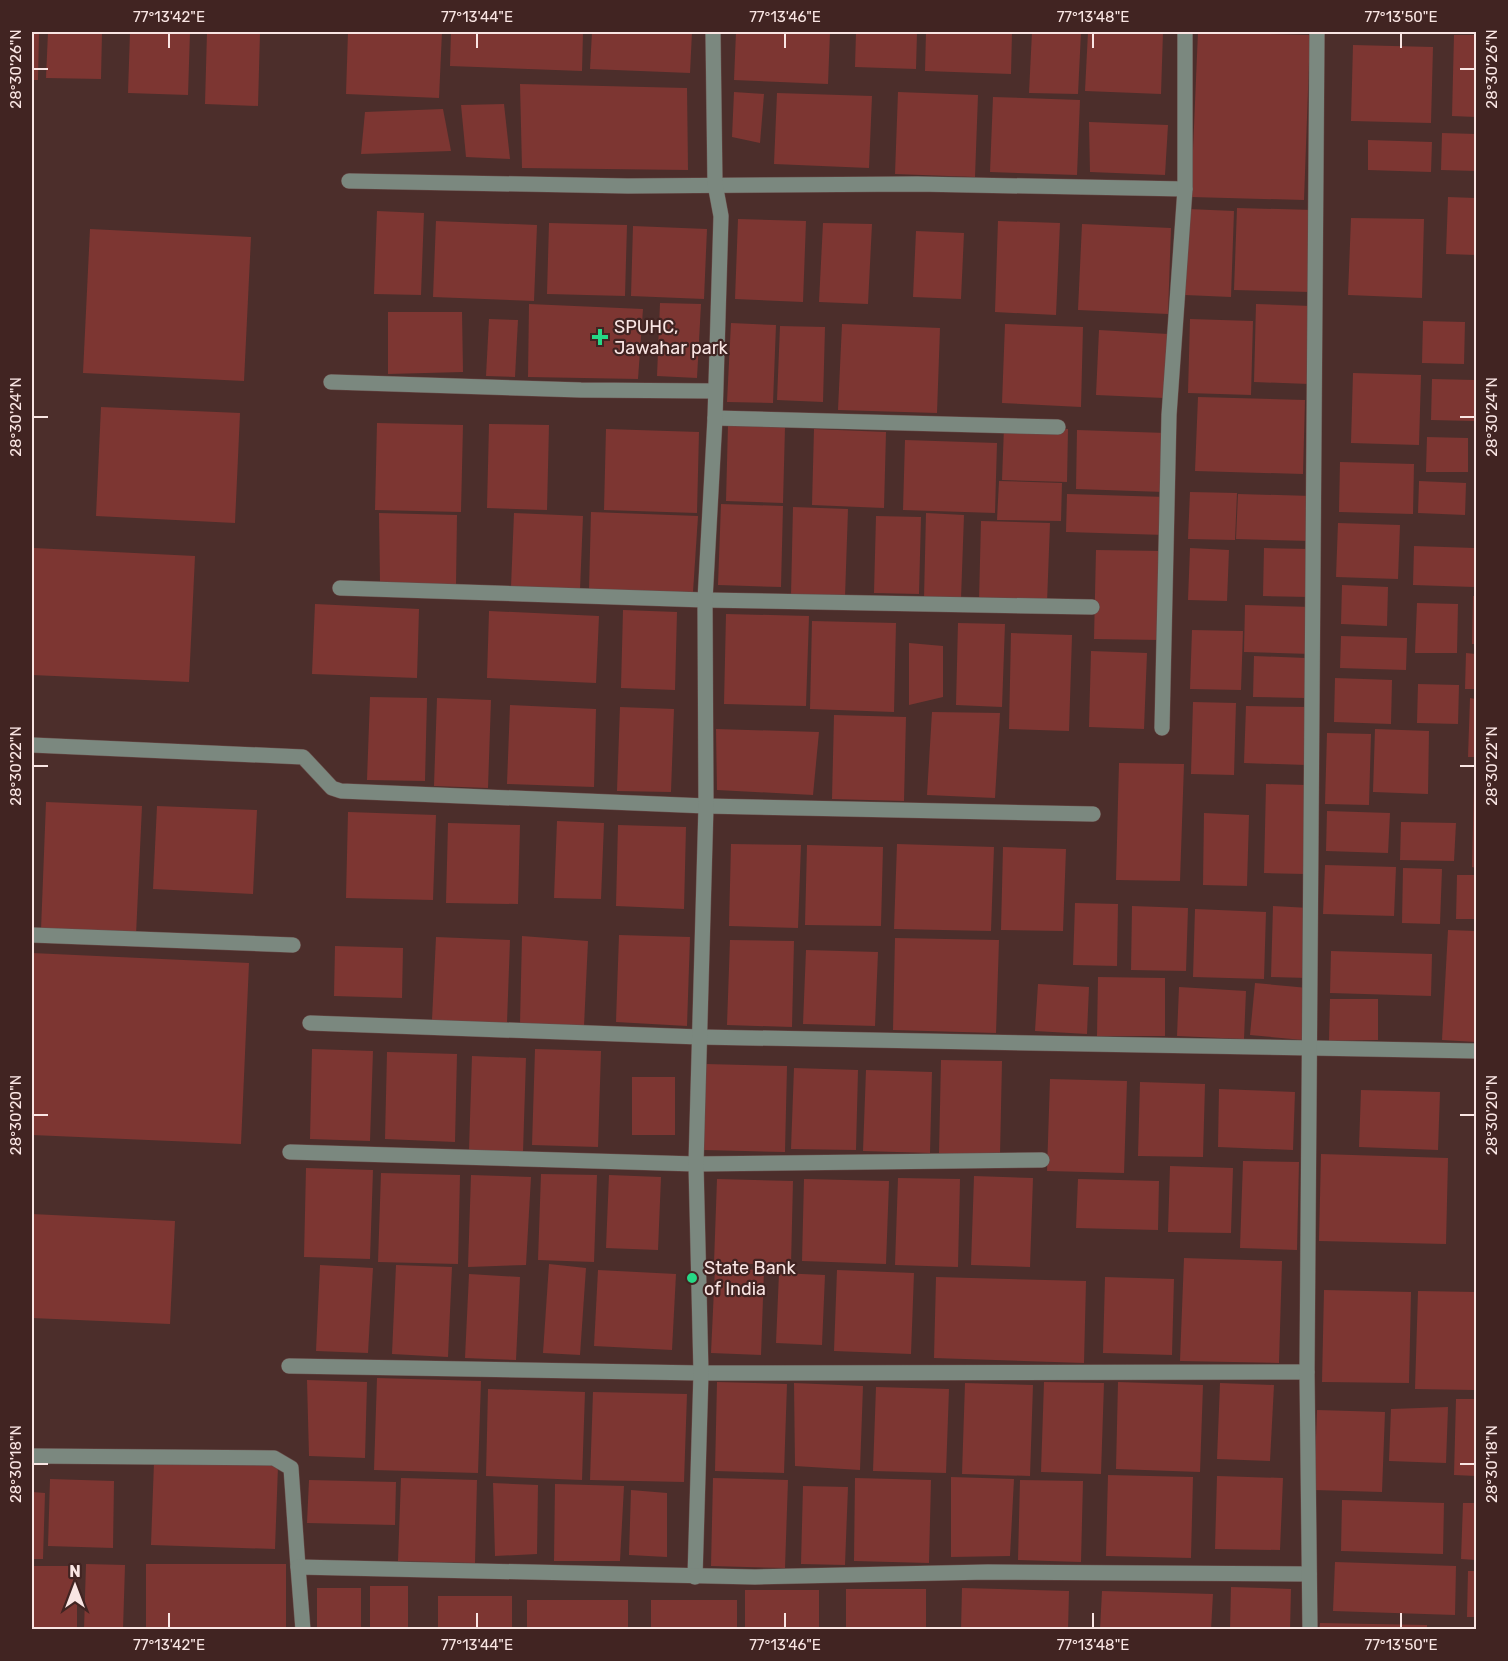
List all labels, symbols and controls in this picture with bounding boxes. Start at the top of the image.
text: 77°13'42"E [133,8,205,26]
text: 77°13'44"E [441,8,513,26]
text: 77°13'46"E [749,8,821,26]
text: 77°13'48"E [1057,8,1129,26]
text: 77°13'50"E [1364,8,1438,26]
text: 28°30'26"N [7,29,25,109]
text: 28°30'26"N [1483,29,1501,109]
place label: SPUHC, Jawahar park [614,316,729,359]
marker: SPUHC, Jawahar park [591,328,609,346]
text: 28°30'24"N [7,377,25,457]
text: 28°30'24"N [1483,377,1501,457]
text: 28°30'22"N [7,726,25,806]
text: 28°30'22"N [1483,726,1501,806]
text: 28°30'20"N [7,1075,25,1155]
text: 28°30'20"N [1483,1075,1501,1155]
place label: State Bank of India [704,1257,796,1300]
marker: State Bank of India [685,1271,699,1285]
text: 28°30'18"N [7,1425,25,1503]
text: 28°30'18"N [1483,1425,1501,1503]
north arrow [45,1556,105,1616]
text: N [69,1562,81,1581]
text: 77°13'42"E [133,1636,205,1654]
text: 77°13'44"E [441,1636,513,1654]
text: 77°13'46"E [749,1636,821,1654]
text: 77°13'48"E [1057,1636,1129,1654]
text: 77°13'50"E [1364,1636,1438,1654]

